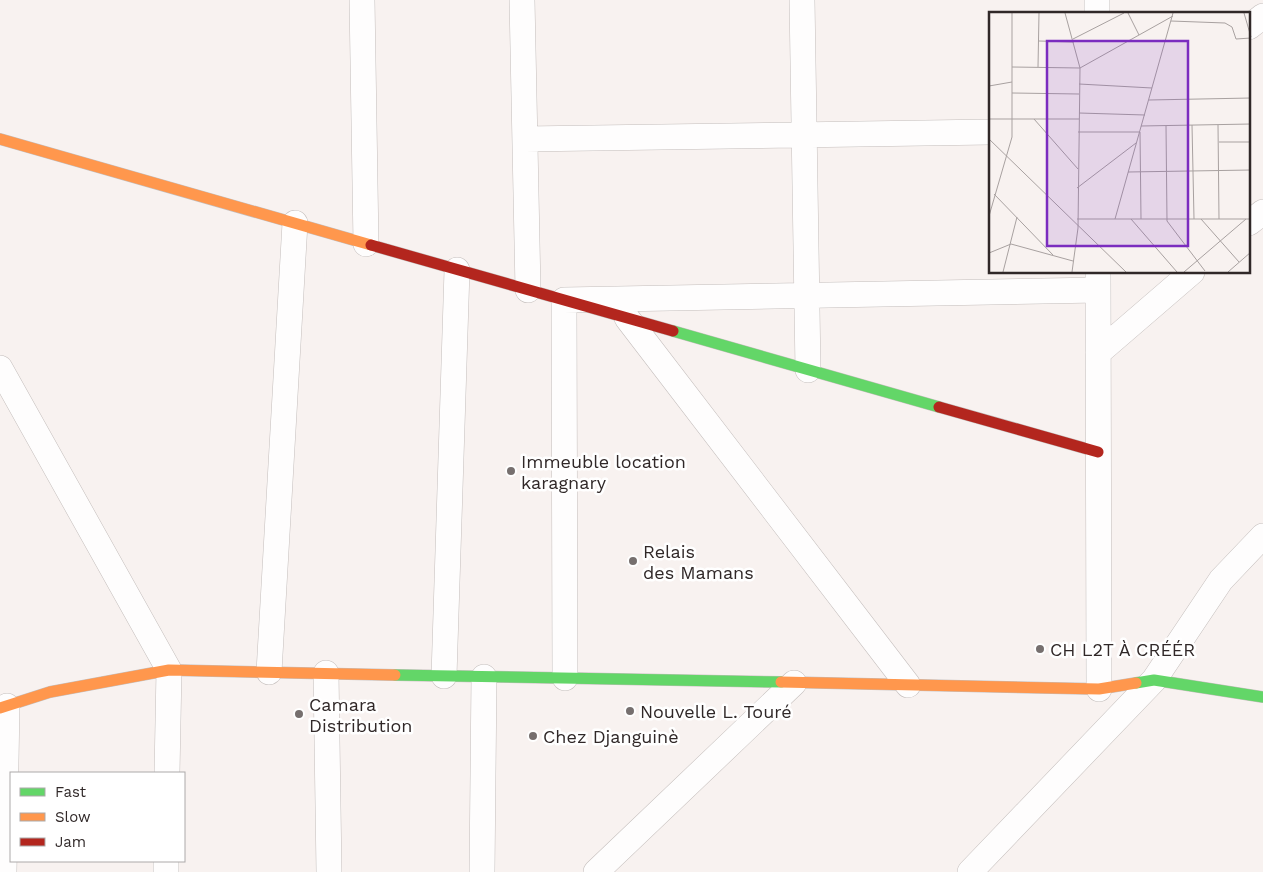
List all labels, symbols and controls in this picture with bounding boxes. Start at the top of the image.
inset map [989,12,1250,274]
place label: Immeuble location karagnary [521,451,686,493]
marker: Immeuble location karagnary [505,465,517,477]
place label: Relais des Mamans [643,541,754,583]
marker: Relais des Mamans [627,555,639,567]
place label: CH L2T À CRÉÉR [1050,639,1195,660]
marker: CH L2T À CRÉÉR [1034,643,1046,655]
place label: Camara Distribution [309,694,413,736]
place label: Nouvelle L. Touré [640,701,792,722]
marker: Nouvelle L. Touré [624,705,636,717]
marker: Camara Distribution [293,708,305,720]
place label: Chez Djanguinè [543,726,679,747]
marker: Chez Djanguinè [527,730,539,742]
legend [10,772,185,862]
text: Fast [55,783,87,801]
text: Slow [55,808,91,826]
text: Jam [55,833,86,851]

